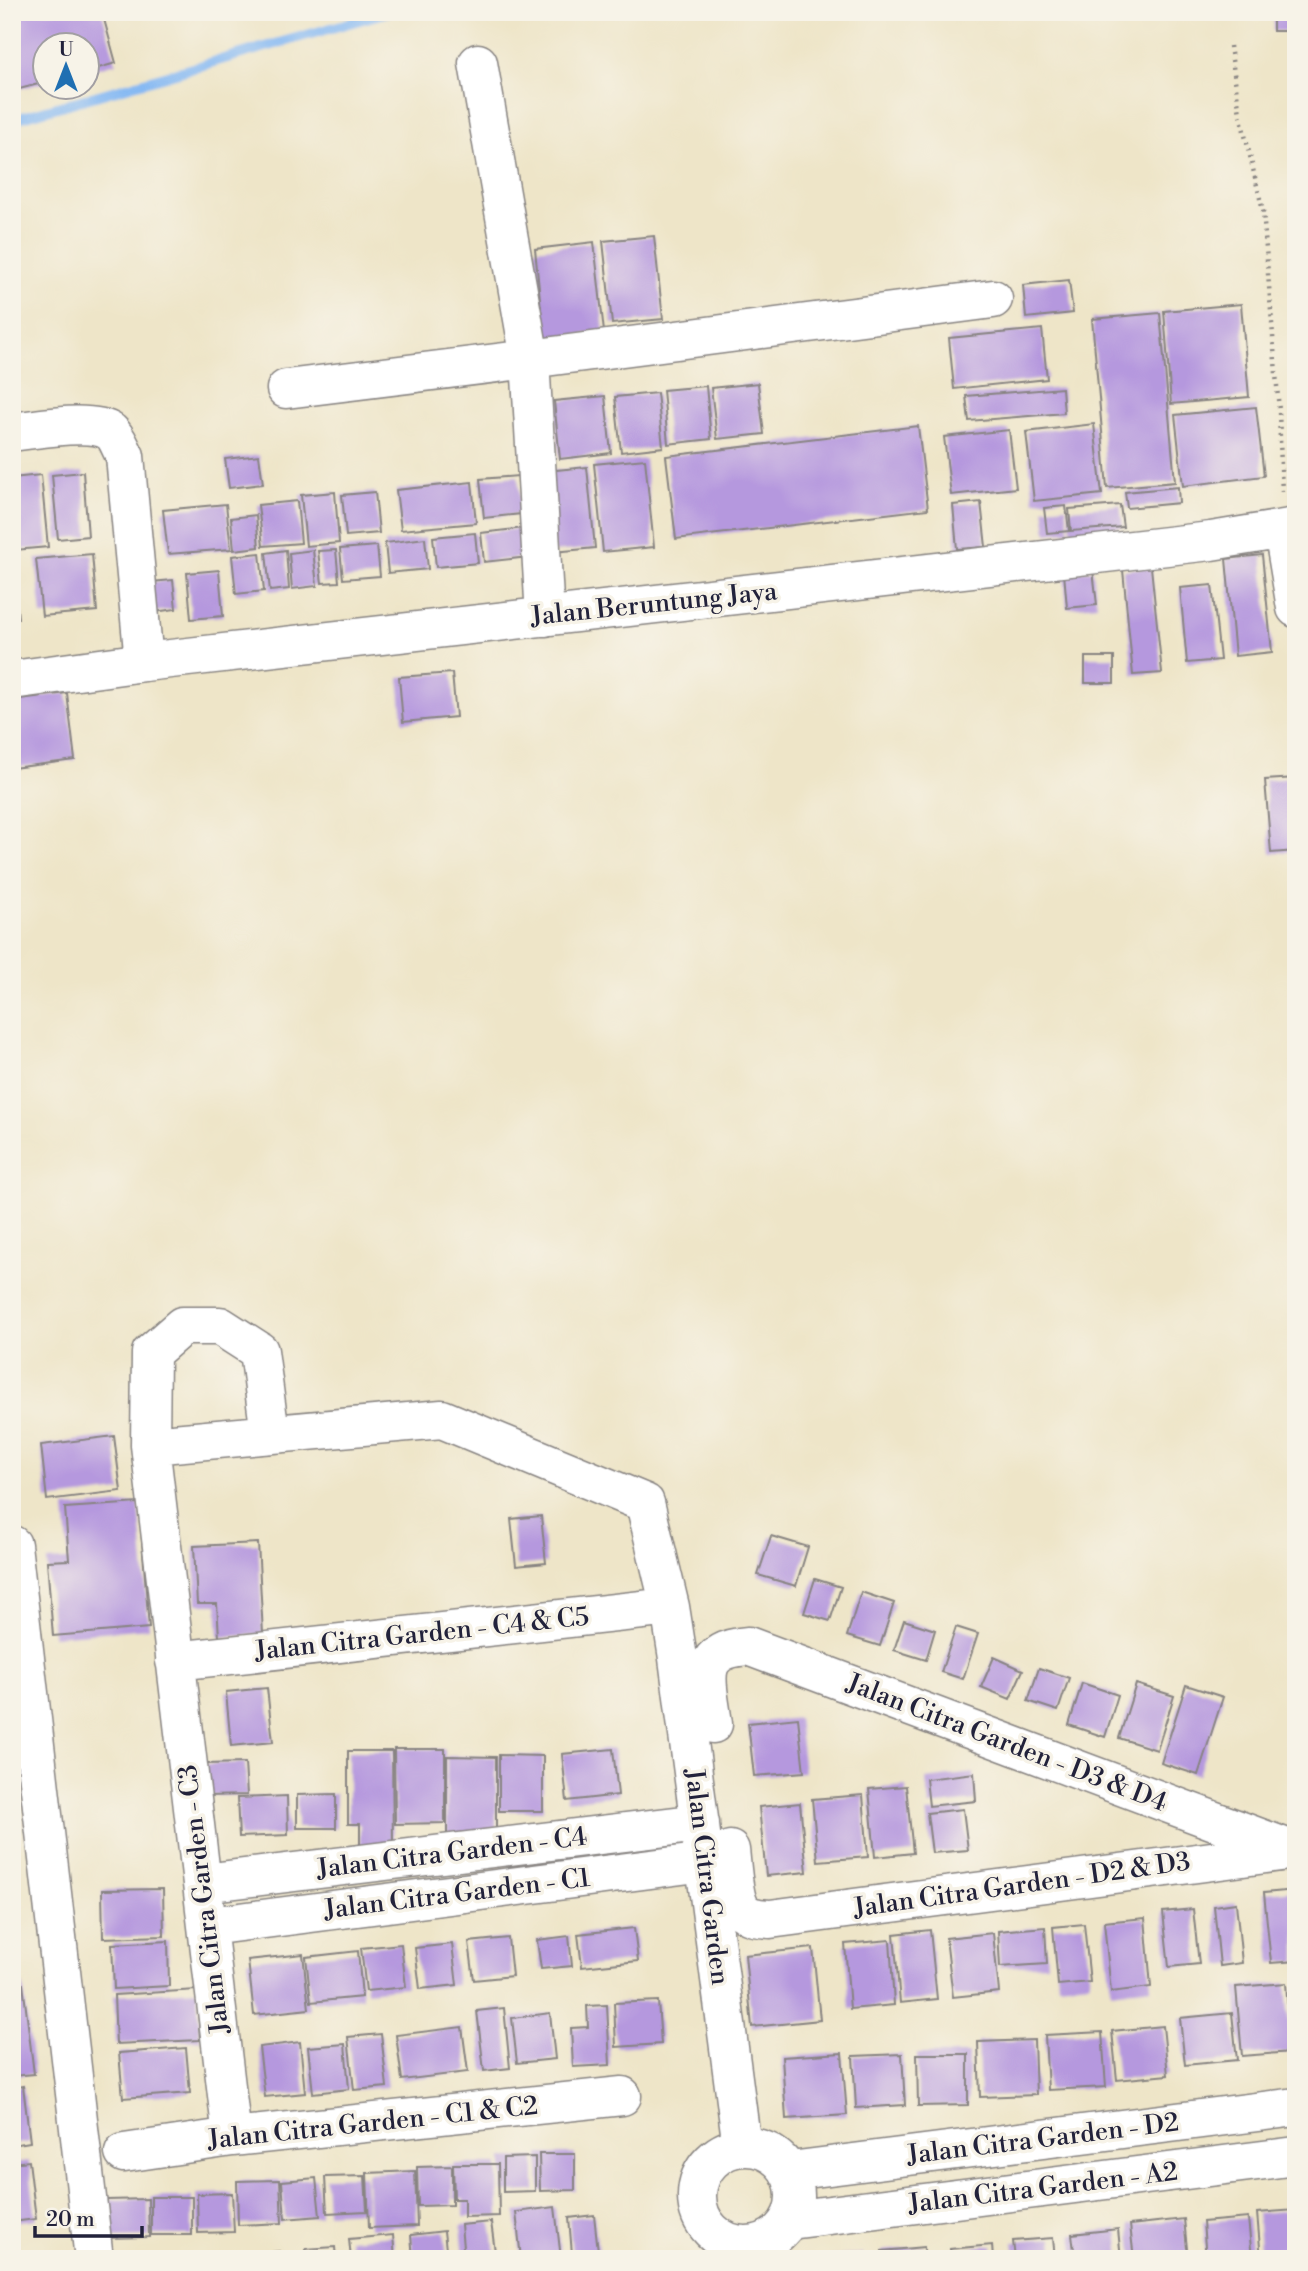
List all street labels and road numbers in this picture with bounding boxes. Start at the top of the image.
street label: Jalan Beruntung Jaya [528,575,780,633]
street label: Jalan Citra Garden - C4 & C5 [252,1601,591,1668]
street label: Jalan Citra Garden - D3 & D4 [841,1667,1172,1819]
street label: Jalan Citra Garden - C3 [172,1763,237,2036]
street label: Jalan Citra Garden [678,1766,736,1987]
street label: Jalan Citra Garden - C4 [314,1821,589,1886]
street label: Jalan Citra Garden - D2 & D3 [851,1846,1192,1925]
street label: Jalan Citra Garden - C1 [321,1862,592,1926]
street label: Jalan Citra Garden - C1 & C2 [205,2090,540,2156]
street label: Jalan Citra Garden - D2 [904,2106,1181,2172]
street label: Jalan Citra Garden - A2 [905,2156,1180,2221]

